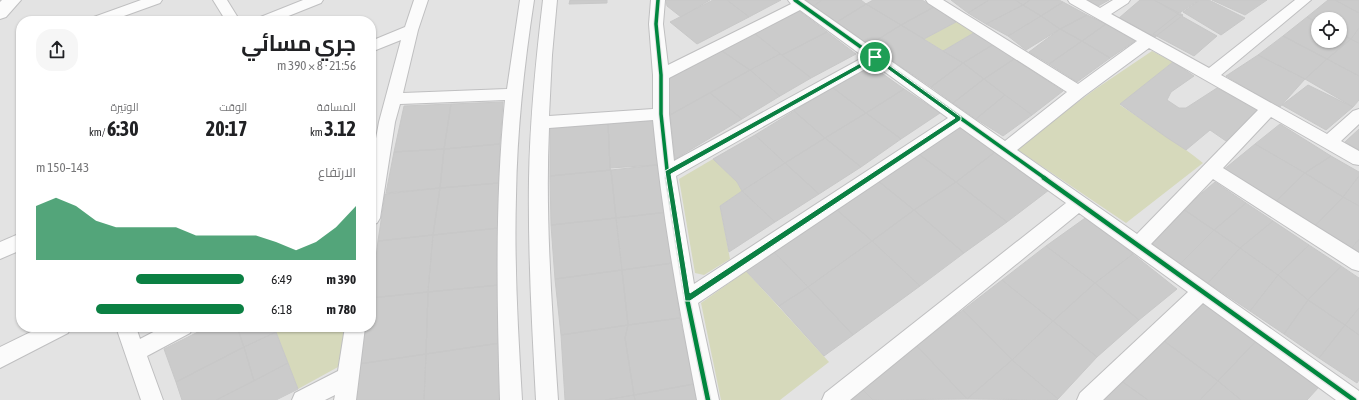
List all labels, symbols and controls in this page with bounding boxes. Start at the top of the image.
map controls [1311,12,1347,48]
button: locate [1311,12,1347,48]
button: share [36,29,78,71]
text: جري مسائي [241,30,356,56]
pin [858,40,892,74]
icon: arrive [864,46,886,68]
text: 21:56 · 8 × 390 m [277,58,356,73]
text: الوتيرة [110,101,139,113]
text: الوقت [219,101,247,113]
text: المسافة [317,101,356,113]
text: 6:30 [107,117,139,140]
text: 20:17 [206,117,247,140]
text: 3.12 [324,117,356,140]
text: /km [89,126,107,138]
text: km [310,126,324,138]
text: 143–150 m [36,160,89,175]
text: الارتفاع [318,165,356,180]
text: 6:49 [271,272,292,287]
text: 390 m [327,272,356,287]
text: 6:18 [271,302,292,317]
text: 780 m [327,302,356,317]

